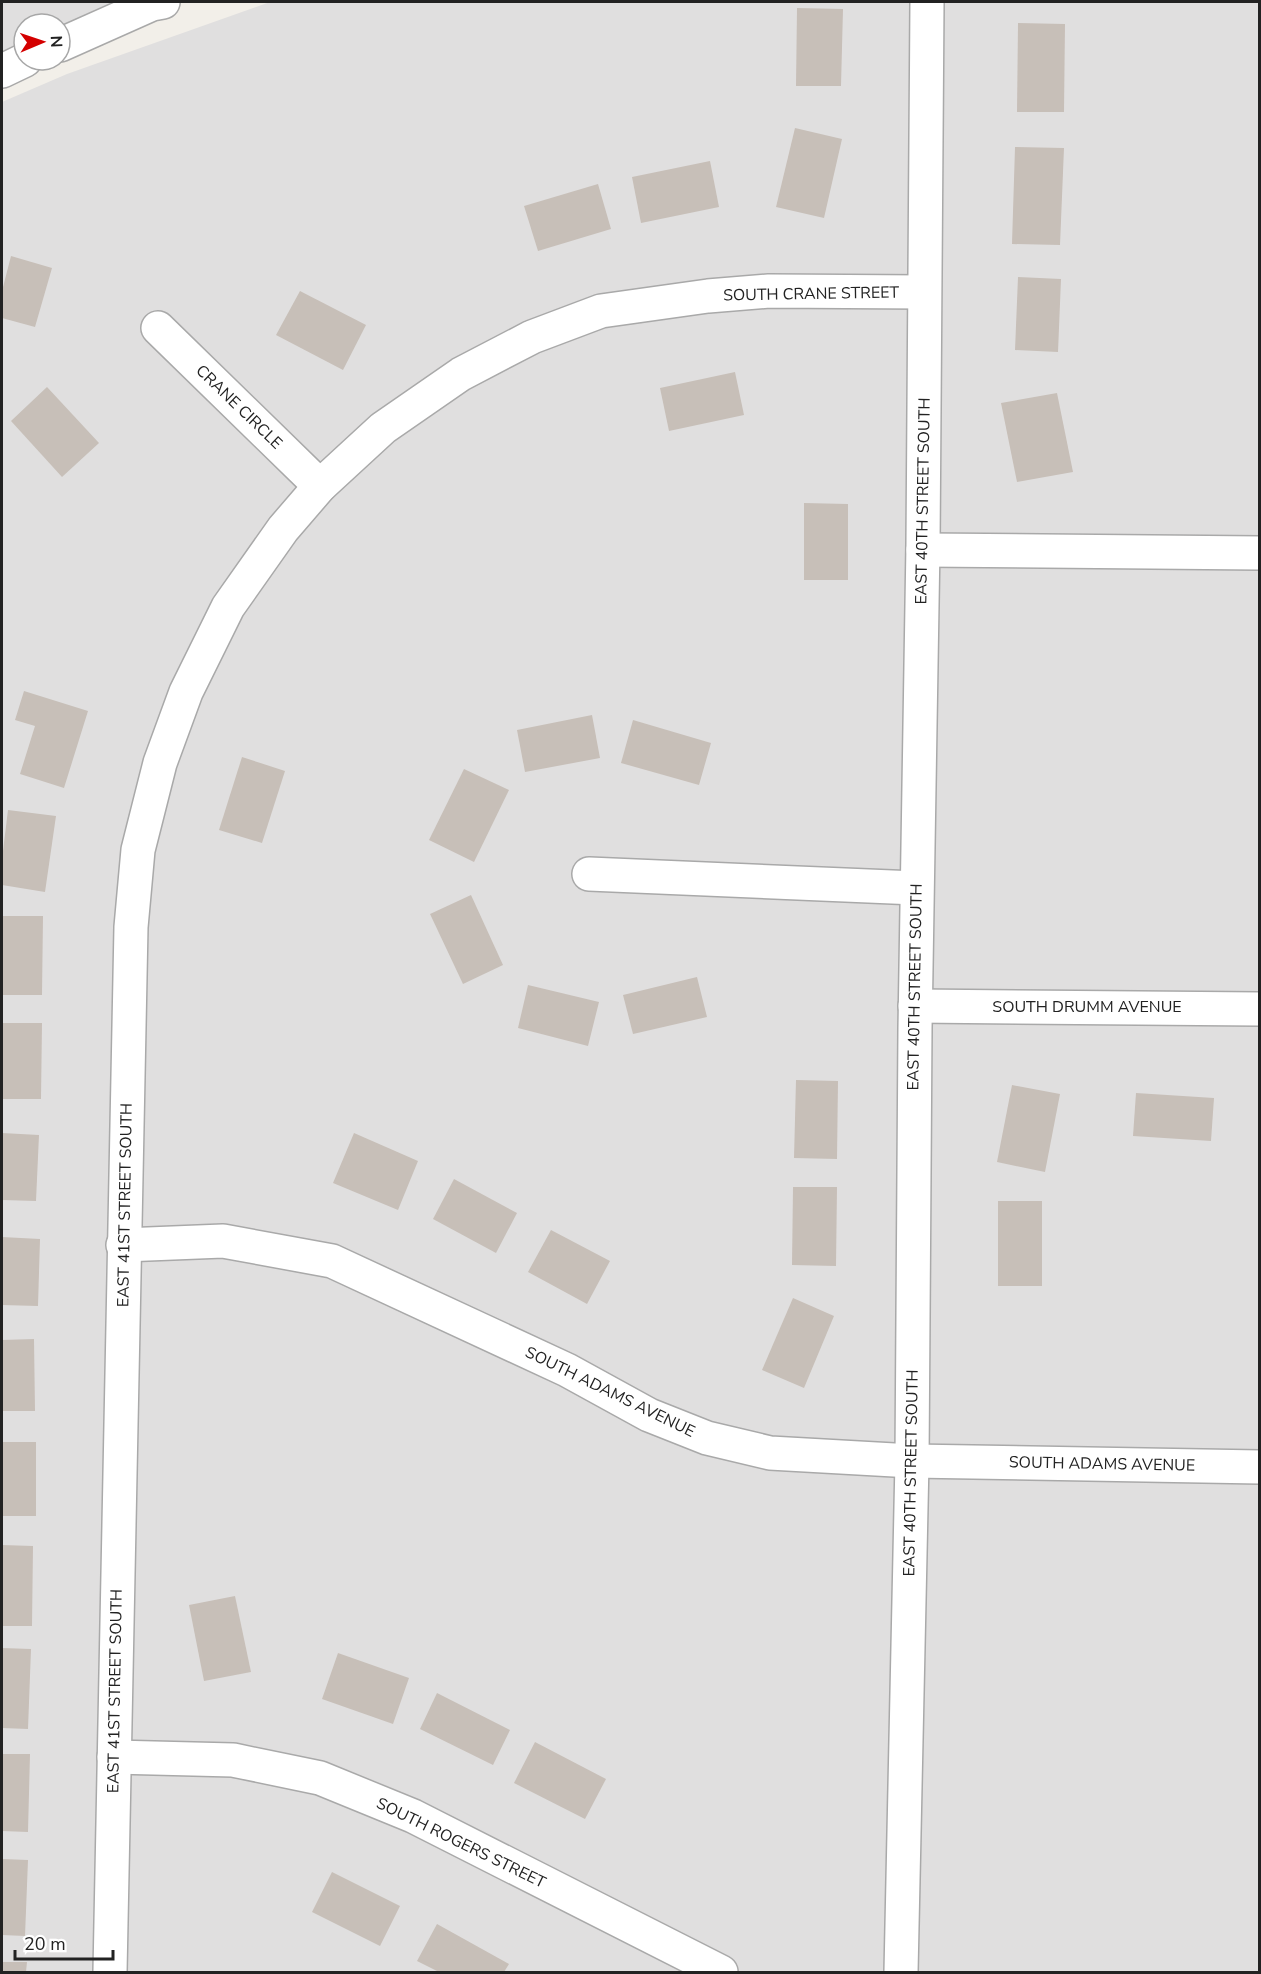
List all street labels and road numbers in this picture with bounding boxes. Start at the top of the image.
street label: SOUTH CRANE STREET [723,281,900,307]
street label: CRANE CIRCLE [191,360,287,454]
street label: EAST 40TH STREET SOUTH [910,397,936,605]
street label: EAST 40TH STREET SOUTH [902,883,928,1091]
street label: SOUTH DRUMM AVENUE [992,996,1182,1018]
street label: EAST 41ST STREET SOUTH [112,1103,138,1307]
street label: SOUTH ADAMS AVENUE [521,1341,699,1443]
street label: EAST 40TH STREET SOUTH [898,1369,924,1577]
street label: SOUTH ADAMS AVENUE [1009,1451,1195,1477]
street label: EAST 41ST STREET SOUTH [102,1589,128,1793]
street label: SOUTH ROGERS STREET [373,1792,550,1894]

